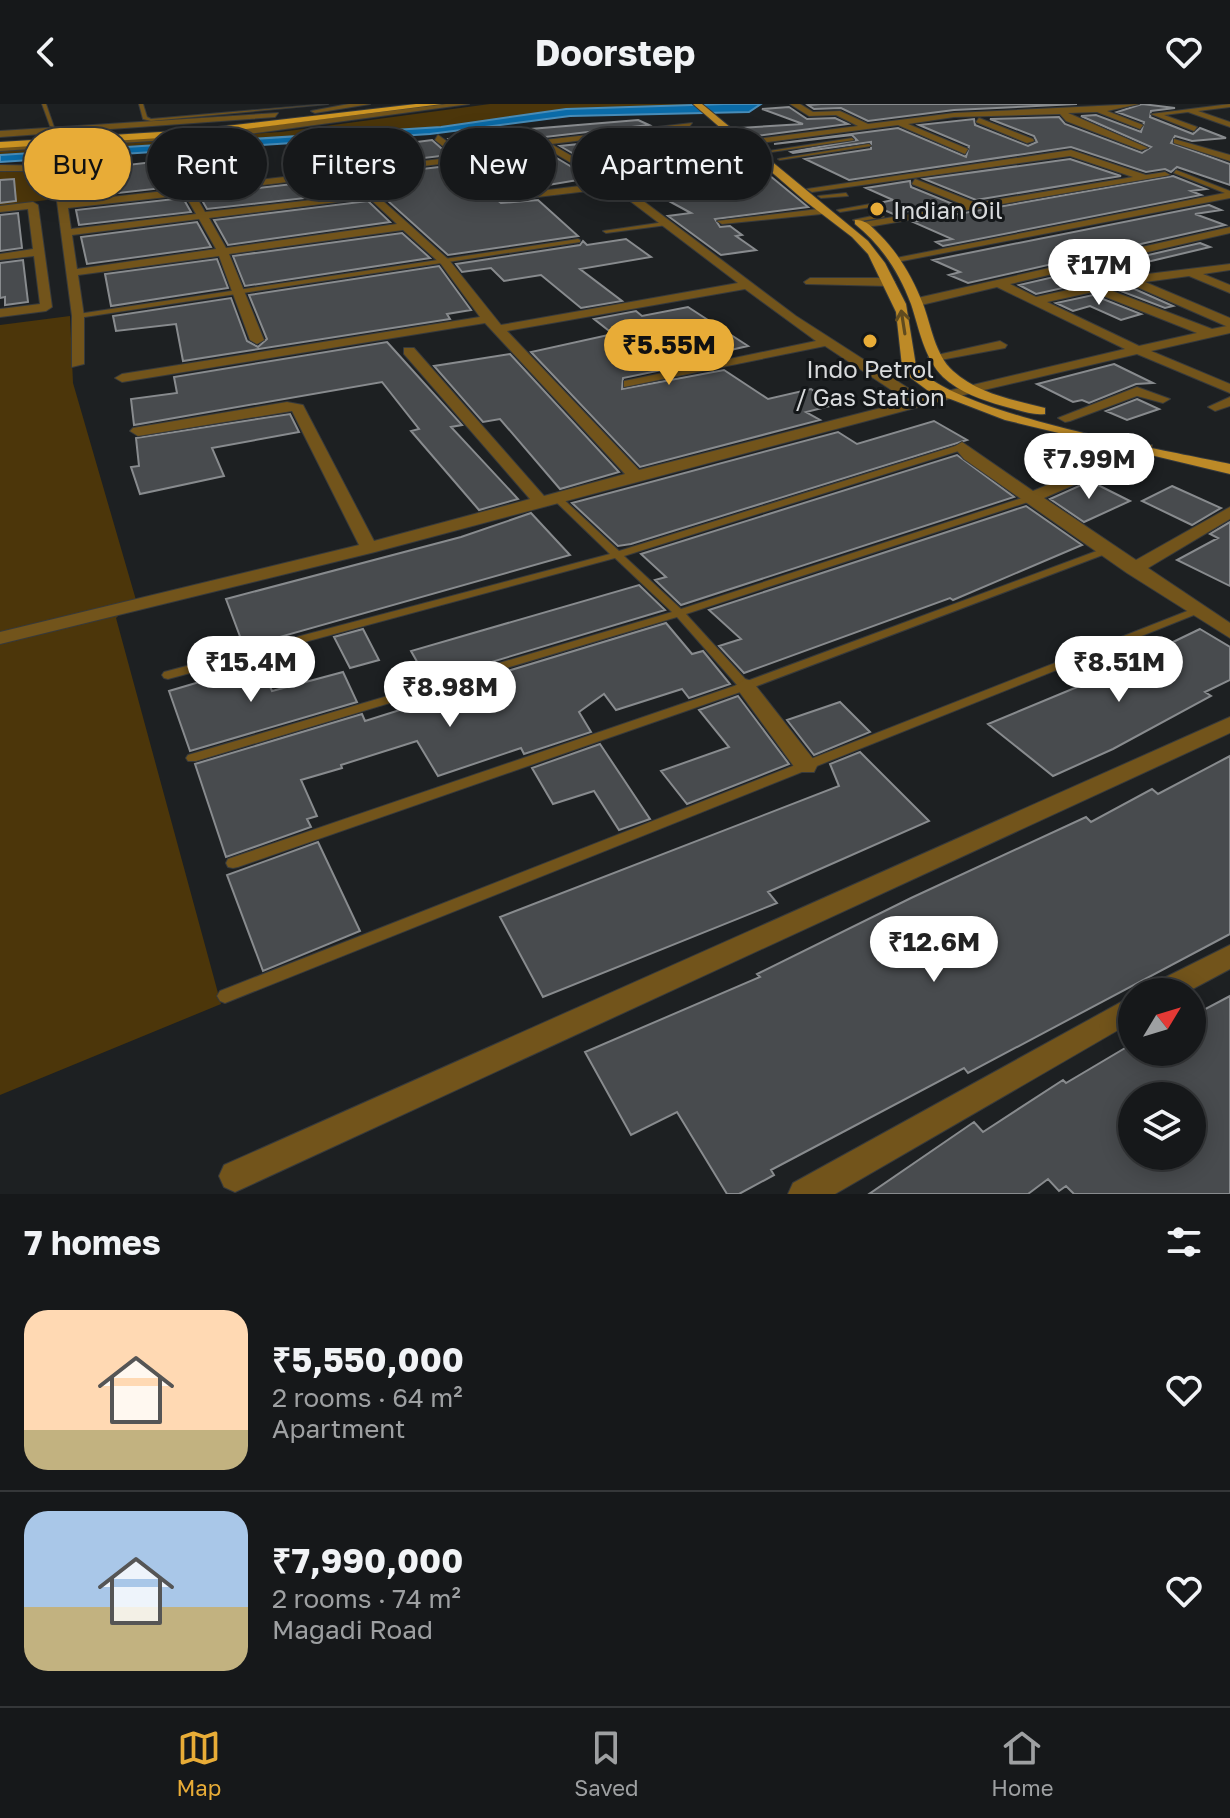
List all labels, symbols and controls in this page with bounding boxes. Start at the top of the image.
icon: back [24,30,68,74]
icon: heart [1162,30,1206,74]
text: Doorstep [535,31,695,74]
chip: Buy [24,128,131,200]
chip: Rent [147,128,267,200]
chip: Filters [283,128,424,200]
chip: New [440,128,556,200]
chip: Apartment [572,128,772,200]
place label: Indian Oil [893,195,1003,224]
marker: Indian Oil [868,200,886,218]
pin: ₹17M [1052,239,1146,307]
text: ₹17M [1066,249,1132,280]
one-way arrow [895,310,910,335]
pin: ₹5.55M [604,319,734,387]
text: ₹5.55M [622,329,716,360]
marker: Indo Petrol / Gas Station [861,332,879,350]
place label: Indo Petrol / Gas Station [795,354,945,411]
pin: ₹7.99M [1024,433,1154,501]
text: ₹7.99M [1042,443,1136,474]
pin: ₹15.4M [186,636,316,704]
pin: ₹8.51M [1054,636,1184,704]
text: ₹15.4M [205,646,297,677]
text: ₹8.51M [1073,646,1165,677]
pin: ₹8.98M [385,661,515,729]
text: ₹8.98M [402,671,498,702]
pin: ₹12.6M [869,916,999,984]
text: ₹12.6M [888,926,980,957]
north arrow [1118,978,1206,1066]
map controls [1118,978,1206,1170]
button: layers [1118,1082,1206,1170]
icon: filters [1162,1220,1206,1264]
text: 7 homes [24,1222,161,1262]
text: ₹5,550,000 [272,1339,464,1379]
icon: home [88,1342,184,1438]
icon: heart [1162,1368,1206,1412]
text: 2 rooms · 64 m² [272,1382,463,1413]
text: Apartment [272,1413,405,1444]
text: ₹7,990,000 [272,1540,463,1580]
icon: home [88,1543,184,1639]
icon: heart [1162,1569,1206,1613]
text: 2 rooms · 74 m² [272,1583,461,1614]
text: Magadi Road [272,1614,433,1645]
tab: Map [176,1726,221,1801]
tab: Saved [574,1726,638,1801]
tab: Home [991,1726,1054,1801]

